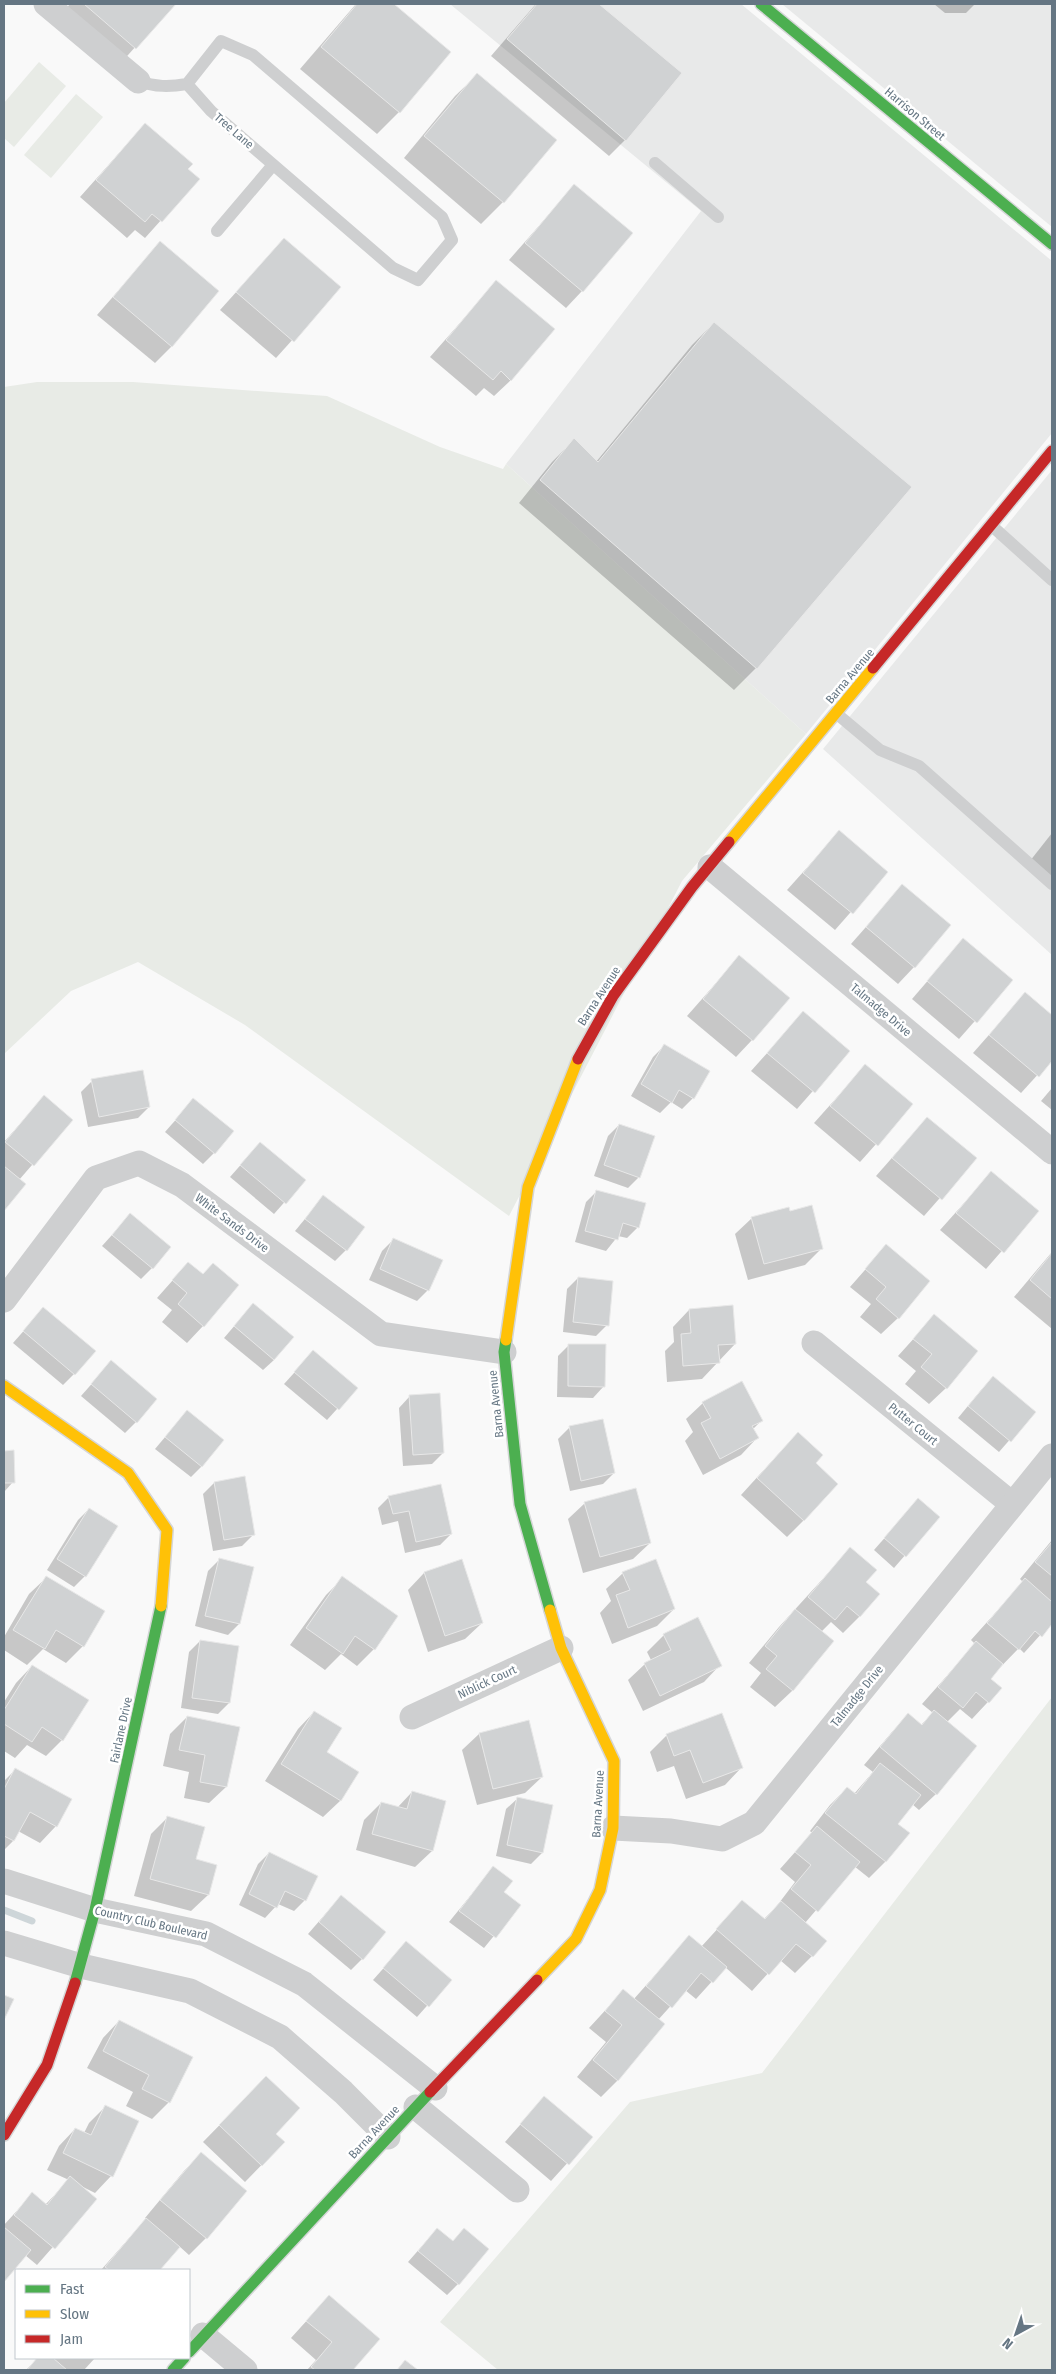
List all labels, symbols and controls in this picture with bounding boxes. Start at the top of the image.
street label: Harrison Street [882,85,948,143]
street label: Tree Lane [212,110,256,152]
street label: Barna Avenue [823,646,877,706]
street label: Barna Avenue [575,964,623,1028]
street label: Talmadge Drive [848,981,914,1040]
street label: White Sands Drive [192,1191,272,1255]
street label: Barna Avenue [485,1370,507,1438]
street label: Putter Court [885,1400,941,1448]
street label: Niblick Court [455,1662,519,1702]
street label: Talmadge Drive [828,1662,886,1730]
street label: Fairlane Drive [107,1696,135,1764]
street label: Barna Avenue [589,1770,607,1838]
street label: Country Club Boulevard [93,1903,209,1943]
street label: Barna Avenue [346,2102,402,2162]
legend [15,2269,190,2359]
text: Fast [60,2280,84,2298]
text: Slow [60,2305,89,2323]
north arrow [991,2309,1041,2359]
text: Jam [60,2330,83,2348]
text: N [999,2334,1017,2353]

